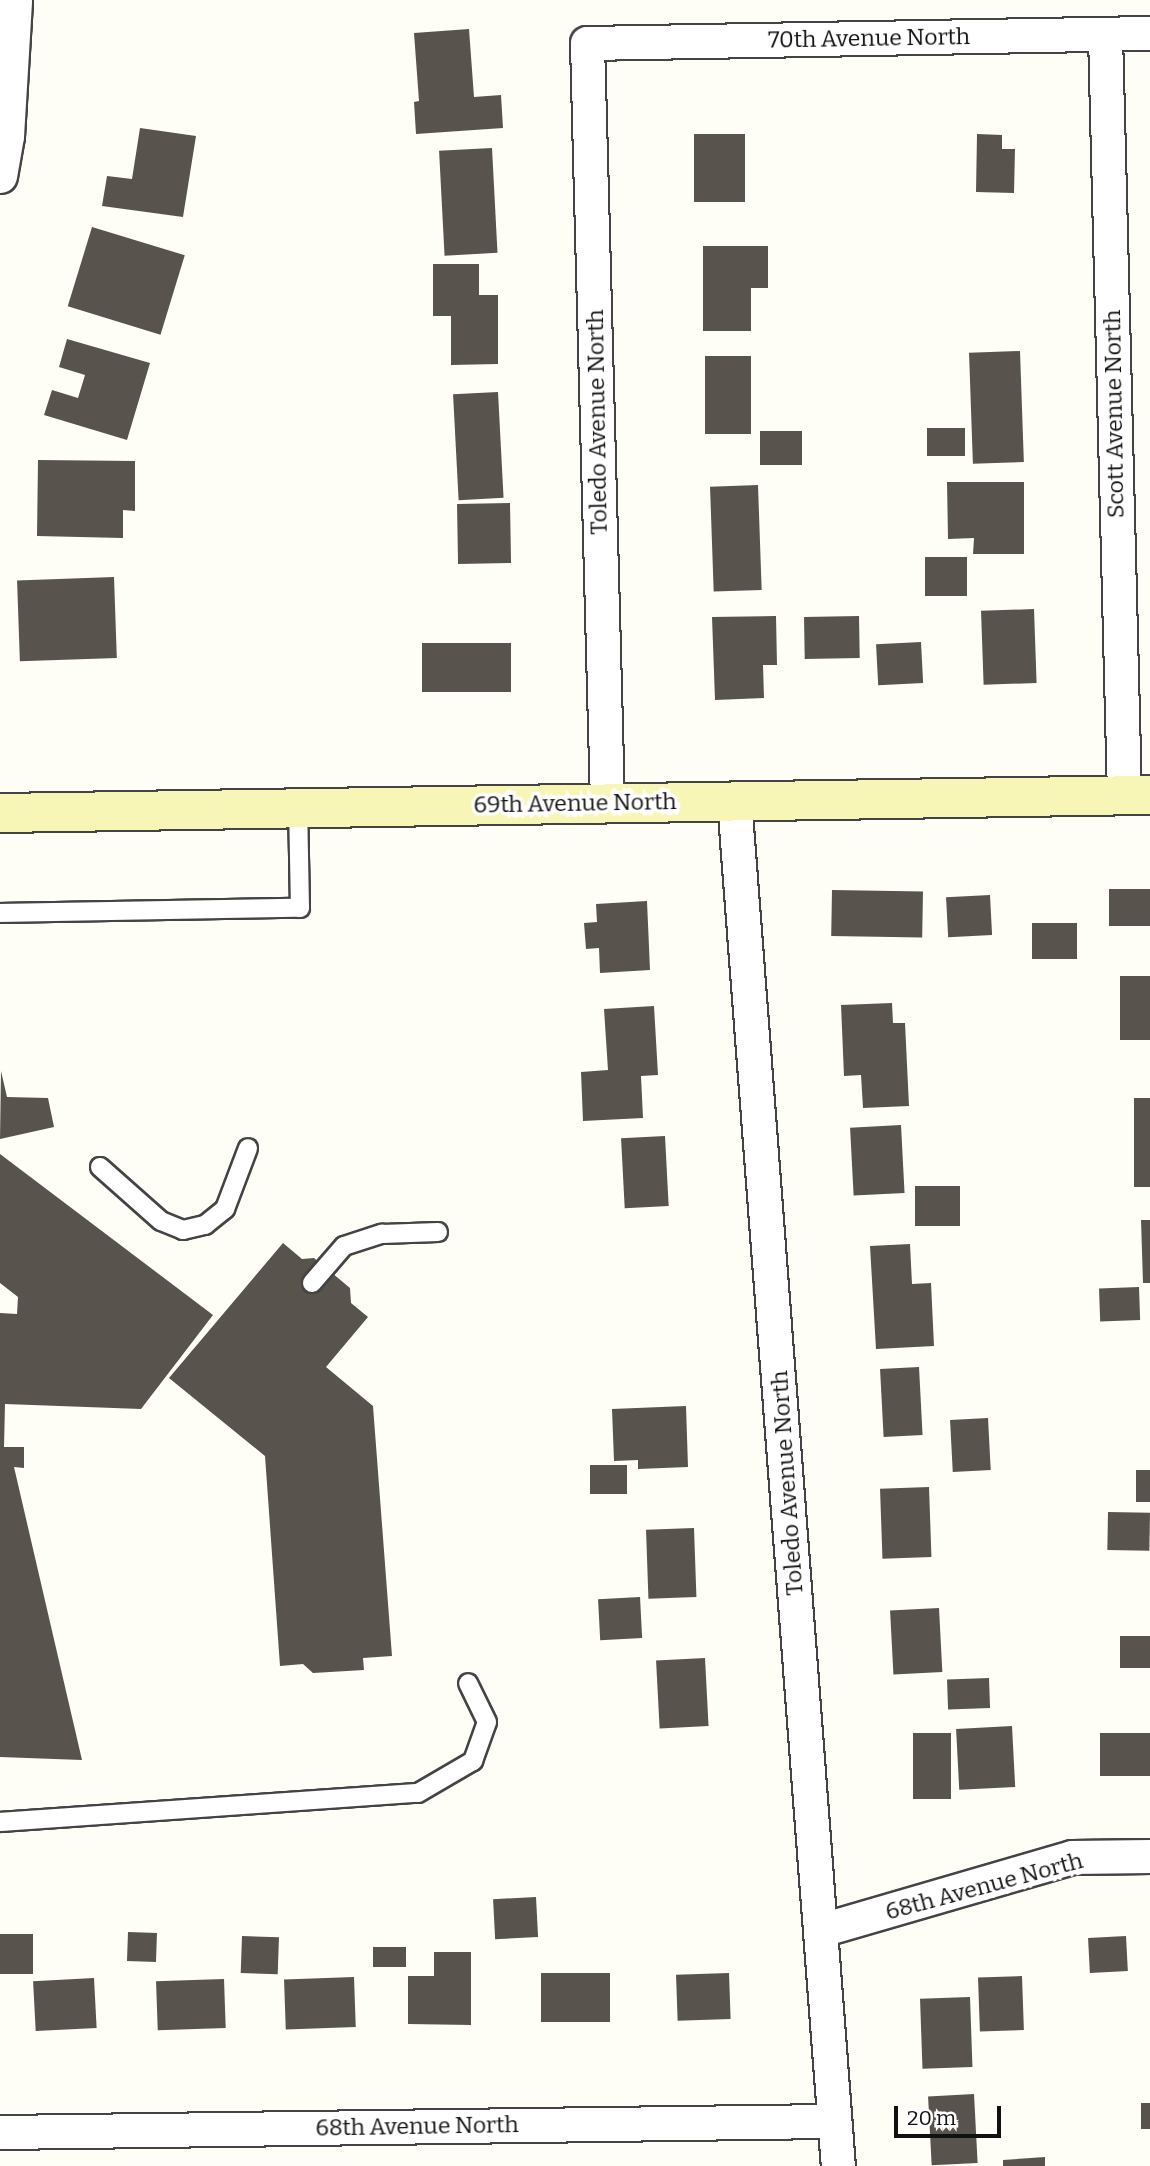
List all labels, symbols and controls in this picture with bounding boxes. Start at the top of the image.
street label: 70th Avenue North [768,22,970,54]
street label: Toledo Avenue North [581,309,613,535]
street label: Scott Avenue North [1098,310,1130,518]
street label: 69th Avenue North [473,787,677,819]
street label: Toledo Avenue North [765,1370,809,1596]
street label: 68th Avenue North [882,1846,1086,1926]
scale bar [898,2092,1005,2136]
text: 20 m [907,2105,956,2131]
street label: 68th Avenue North [315,2110,519,2142]

